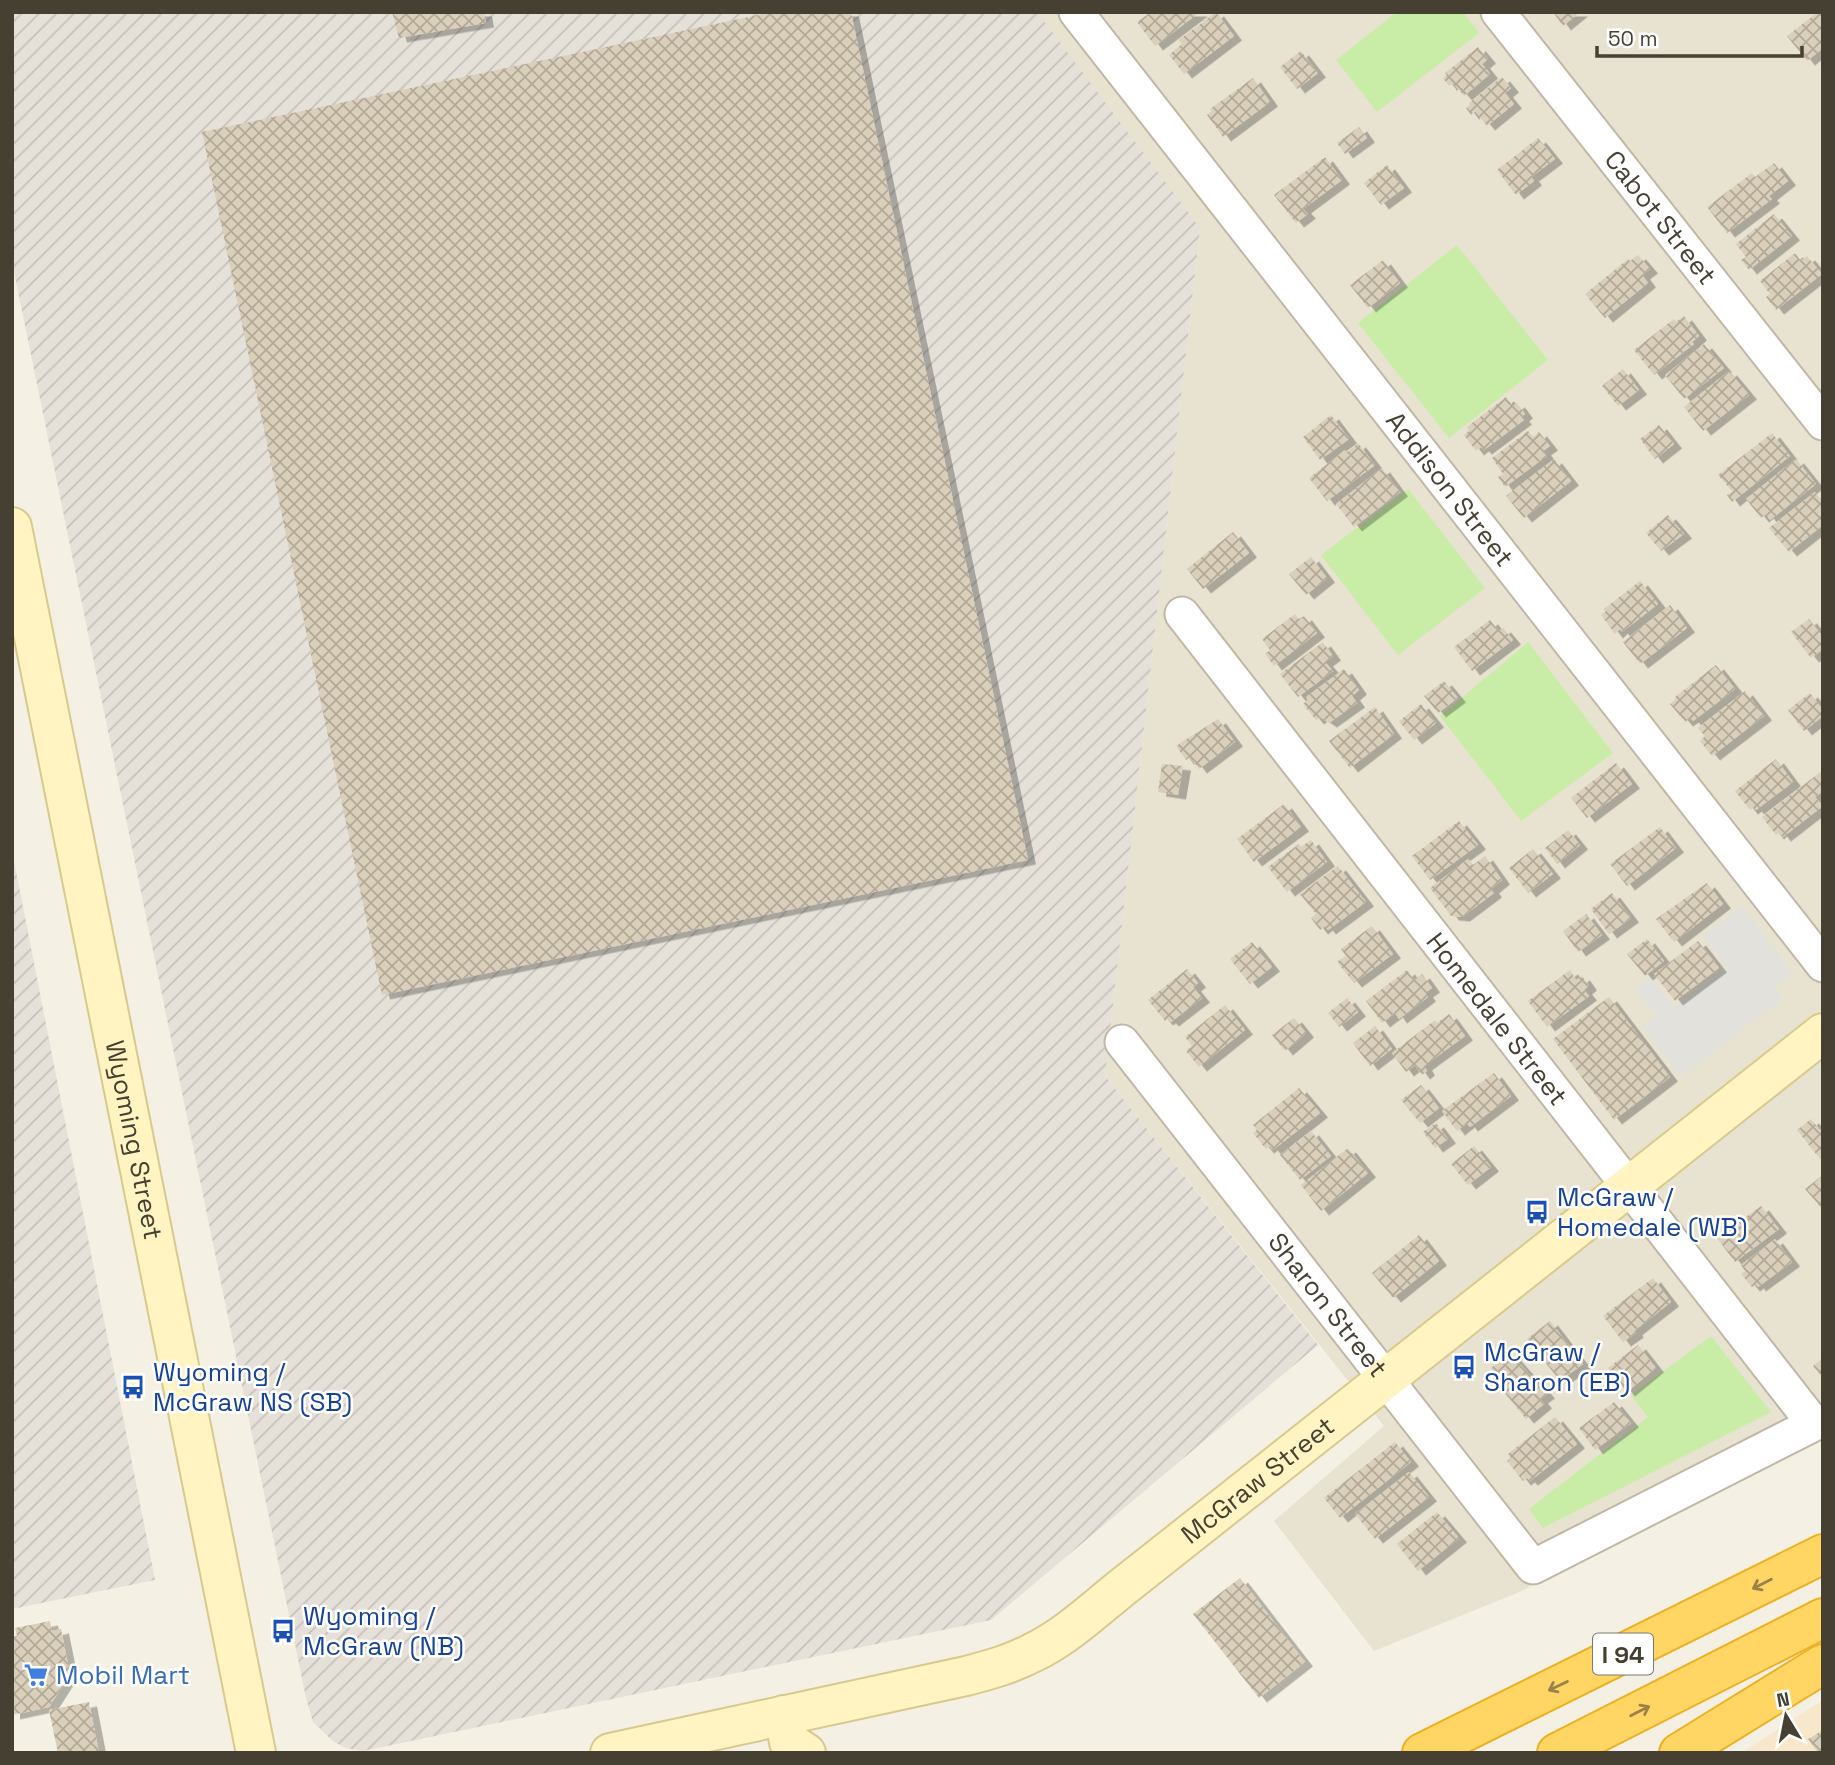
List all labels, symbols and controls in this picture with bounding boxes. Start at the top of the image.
scale bar [1597,14,1802,58]
text: 50 m [1608,25,1658,52]
street label: Cabot Street [1597,143,1724,292]
street label: Addison Street [1378,404,1521,573]
street label: Homedale Street [1419,926,1575,1112]
street label: Wyoming Street [98,1037,170,1242]
place label: McGraw / Homedale (WB) [1557,1180,1747,1244]
bus stop icon: McGraw / Homedale (WB) [1523,1198,1551,1226]
street label: Sharon Street [1261,1226,1395,1384]
place label: McGraw / Sharon (EB) [1484,1335,1630,1399]
bus stop icon: McGraw / Sharon (EB) [1450,1353,1478,1381]
place label: Wyoming / McGraw NS (SB) [153,1355,352,1419]
bus stop icon: Wyoming / McGraw NS (SB) [119,1373,147,1401]
street label: McGraw Street [1174,1409,1341,1551]
one-way arrow [1752,1578,1773,1592]
place label: Wyoming / McGraw (NB) [303,1599,464,1663]
bus stop icon: Wyoming / McGraw (NB) [269,1617,297,1645]
road number: I 94 [1593,1634,1653,1674]
place label: Mobil Mart [56,1658,190,1692]
supermarket icon: Mobil Mart [22,1661,50,1689]
one-way arrow [1548,1679,1569,1693]
north arrow [1751,1681,1821,1751]
text: N [1775,1686,1792,1713]
one-way arrow [1629,1703,1650,1717]

